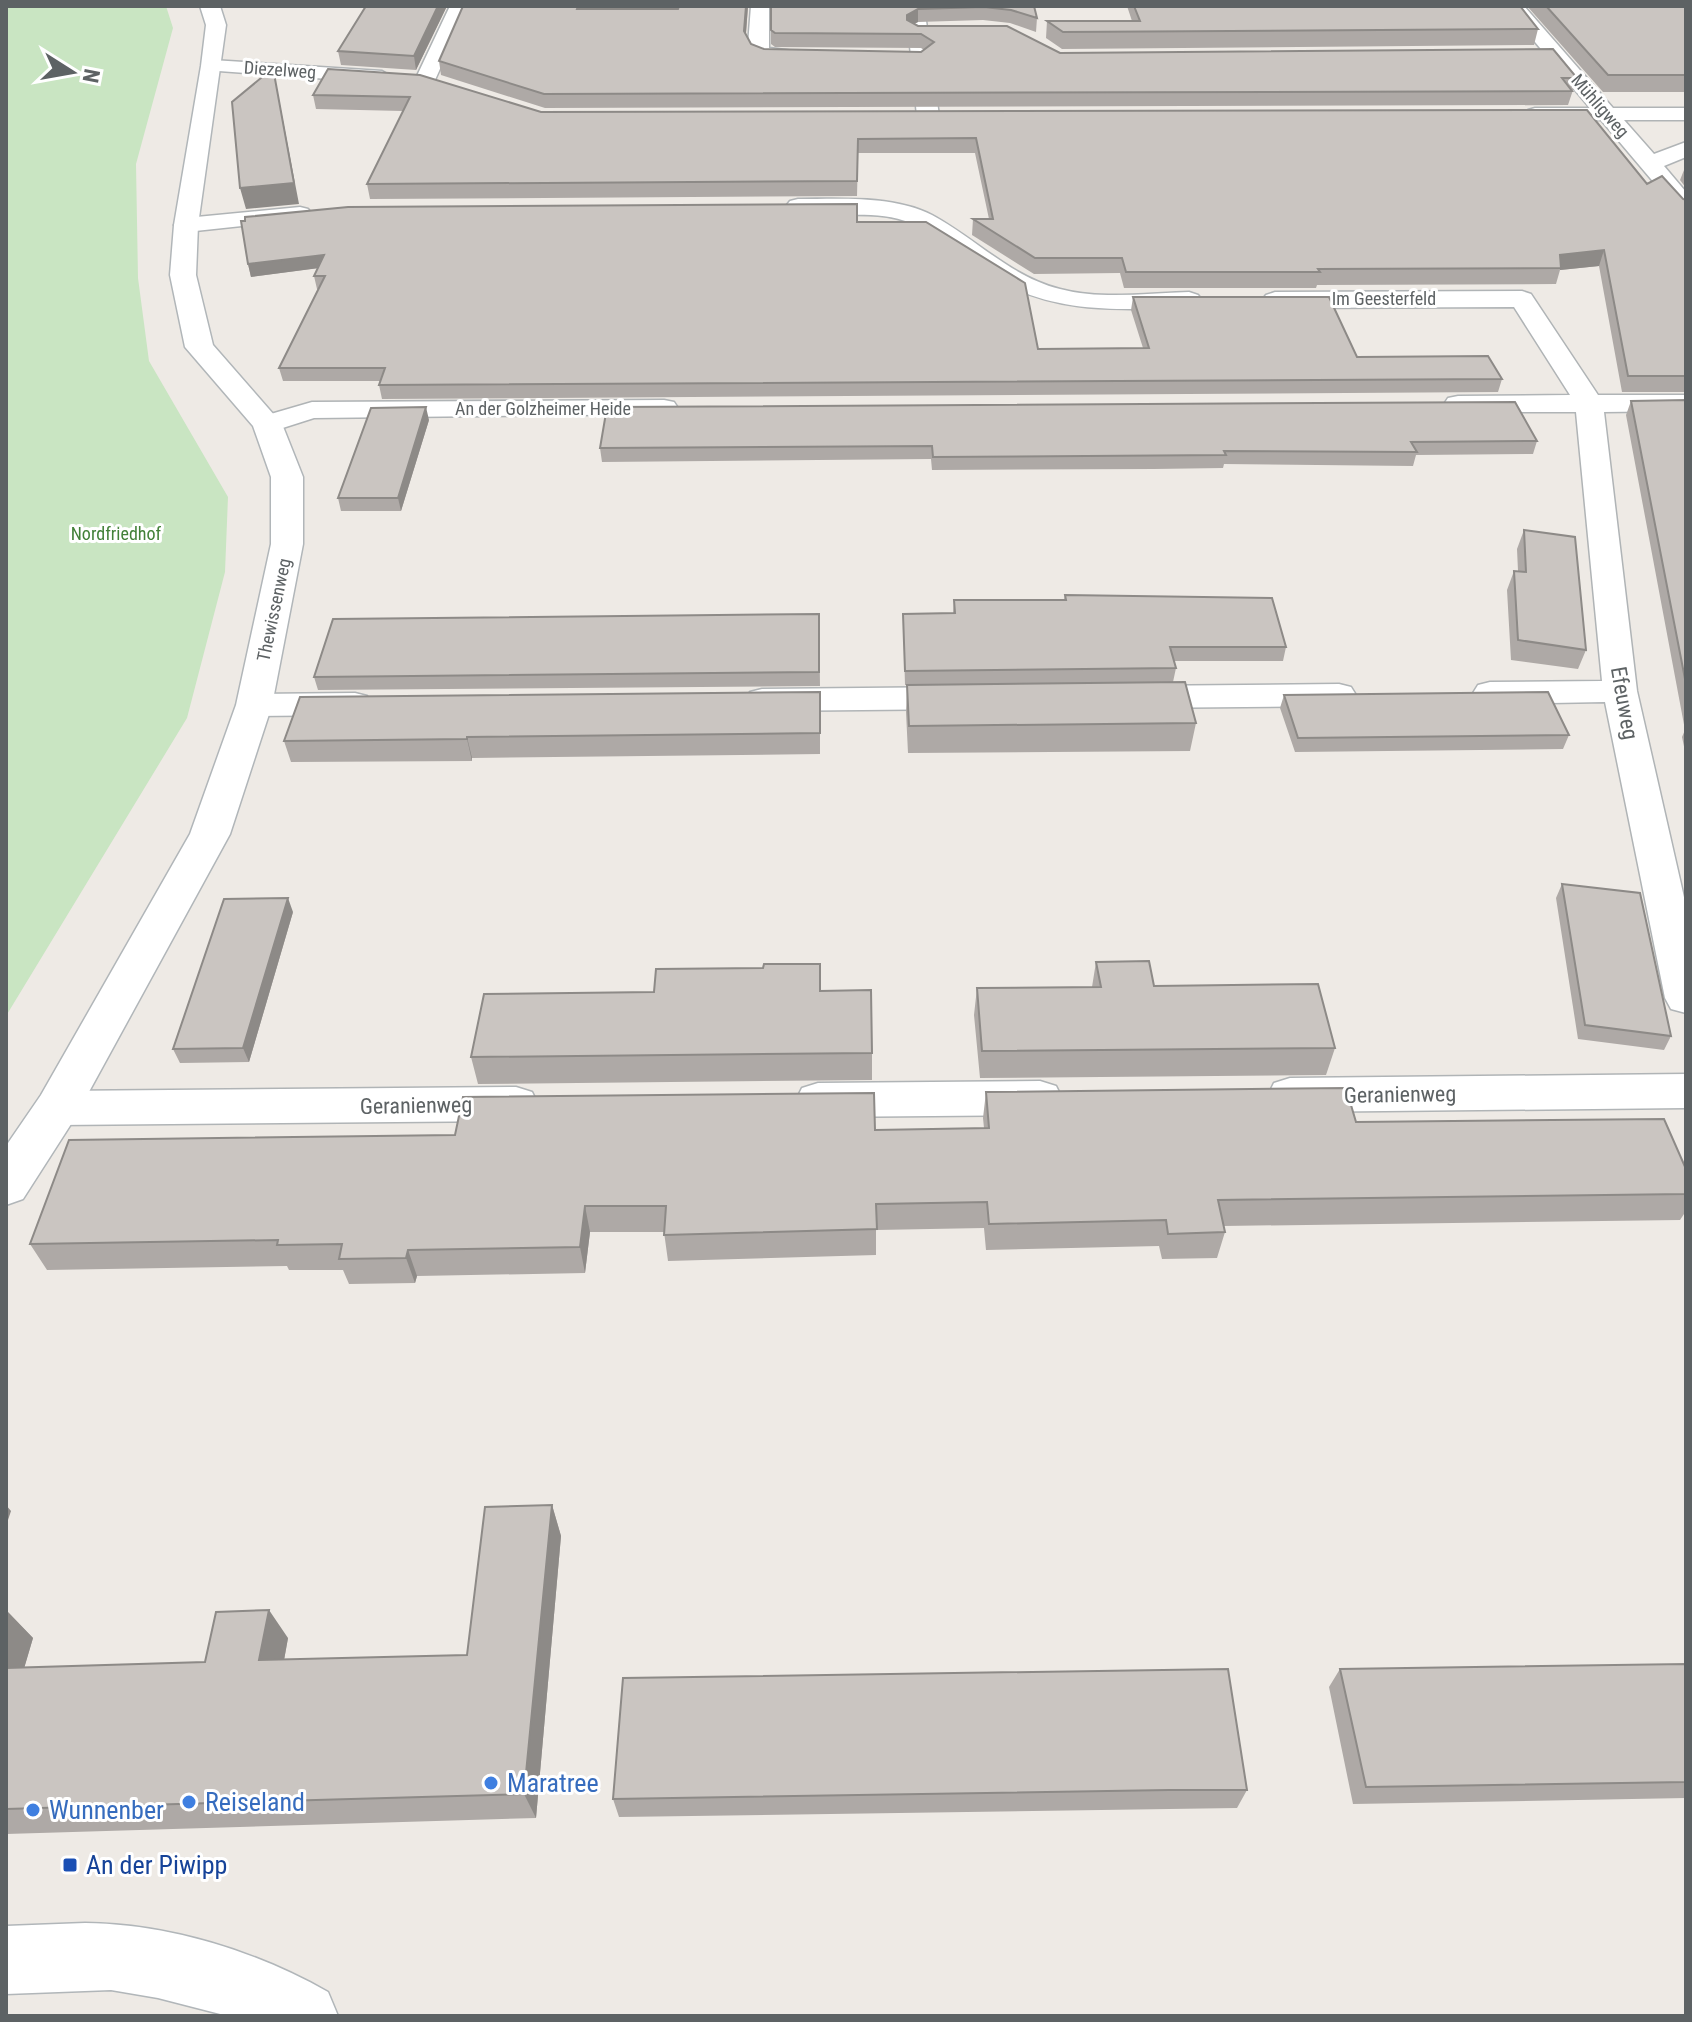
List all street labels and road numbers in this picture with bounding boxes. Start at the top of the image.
street label: Diezelweg [243,57,317,82]
street label: Mühligweg [1567,70,1634,142]
street label: Im Geesterfeld [1332,288,1436,309]
street label: An der Golzheimer Heide [455,398,631,419]
street label: Thewissenweg [252,556,295,663]
street label: Efeuweg [1606,665,1643,742]
street label: Geranienweg [1344,1081,1456,1108]
street label: Geranienweg [360,1092,472,1119]

